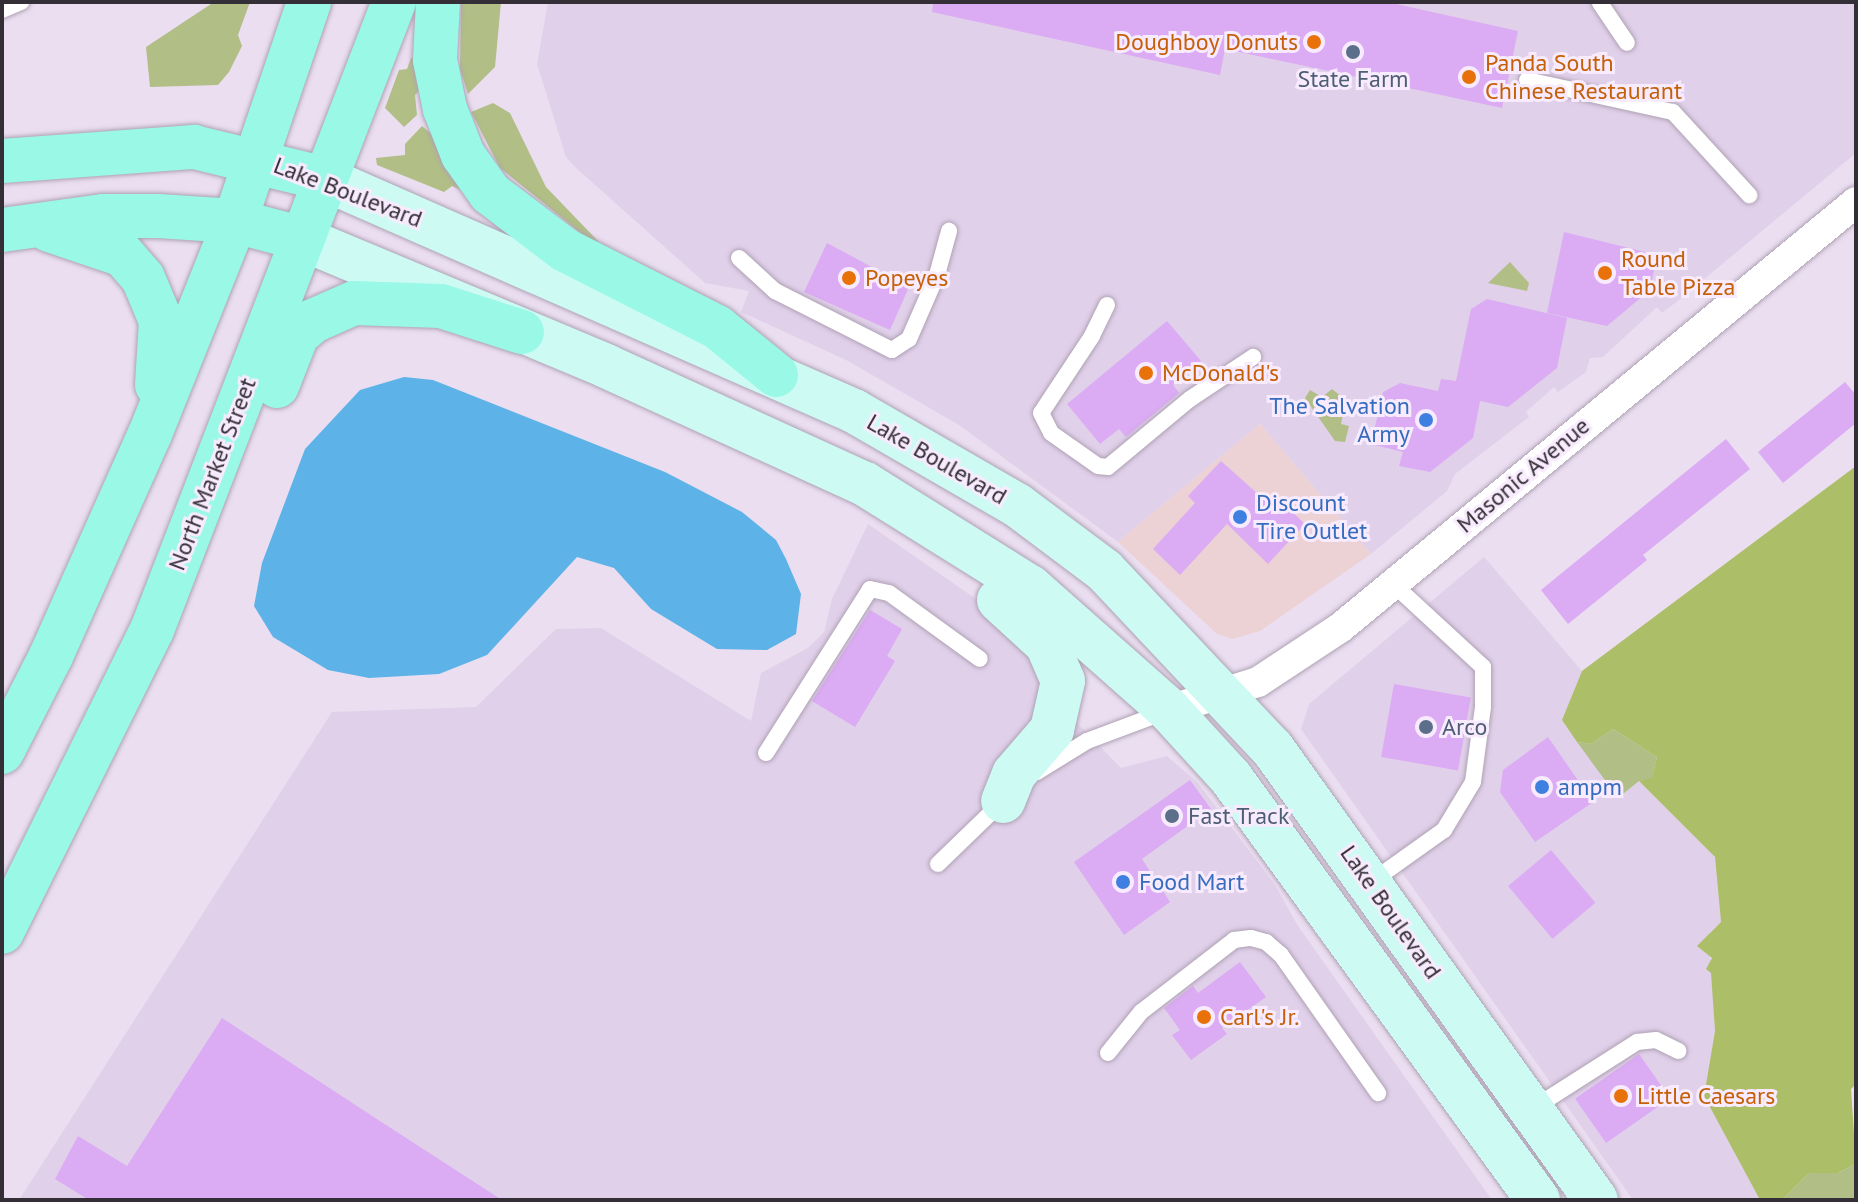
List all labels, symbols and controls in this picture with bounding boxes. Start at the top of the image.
place label: Doughboy Donuts [1114,28,1298,56]
marker: Doughboy Donuts [1305,33,1323,51]
marker: State Farm [1344,43,1362,61]
place label: Panda South Chinese Restaurant [1485,49,1682,105]
place label: State Farm [1297,65,1409,93]
marker: Panda South Chinese Restaurant [1460,68,1478,86]
street label: Lake Boulevard [270,150,426,234]
place label: Round Table Pizza [1621,245,1735,301]
place label: Popeyes [865,264,948,292]
marker: Round Table Pizza [1596,264,1614,282]
marker: Popeyes [840,269,858,287]
place label: McDonald's [1162,359,1279,387]
marker: McDonald's [1137,364,1155,382]
street label: North Market Street [162,374,262,574]
place label: The Salvation Army [1269,392,1410,448]
street label: Lake Boulevard [862,407,1012,511]
marker: The Salvation Army [1417,411,1435,429]
street label: Masonic Avenue [1450,411,1596,539]
place label: Discount Tire Outlet [1256,489,1367,545]
marker: Discount Tire Outlet [1231,508,1249,526]
place label: Arco [1442,713,1487,741]
marker: Arco [1417,718,1435,736]
place label: ampm [1558,773,1622,801]
marker: ampm [1533,778,1551,796]
place label: Fast Track [1188,802,1290,830]
marker: Fast Track [1163,807,1181,825]
street label: Lake Boulevard [1334,840,1448,984]
place label: Food Mart [1139,868,1244,896]
marker: Food Mart [1114,873,1132,891]
place label: Carl's Jr. [1220,1003,1299,1031]
marker: Carl's Jr. [1195,1008,1213,1026]
place label: Little Caesars [1637,1082,1775,1110]
marker: Little Caesars [1612,1087,1630,1105]

